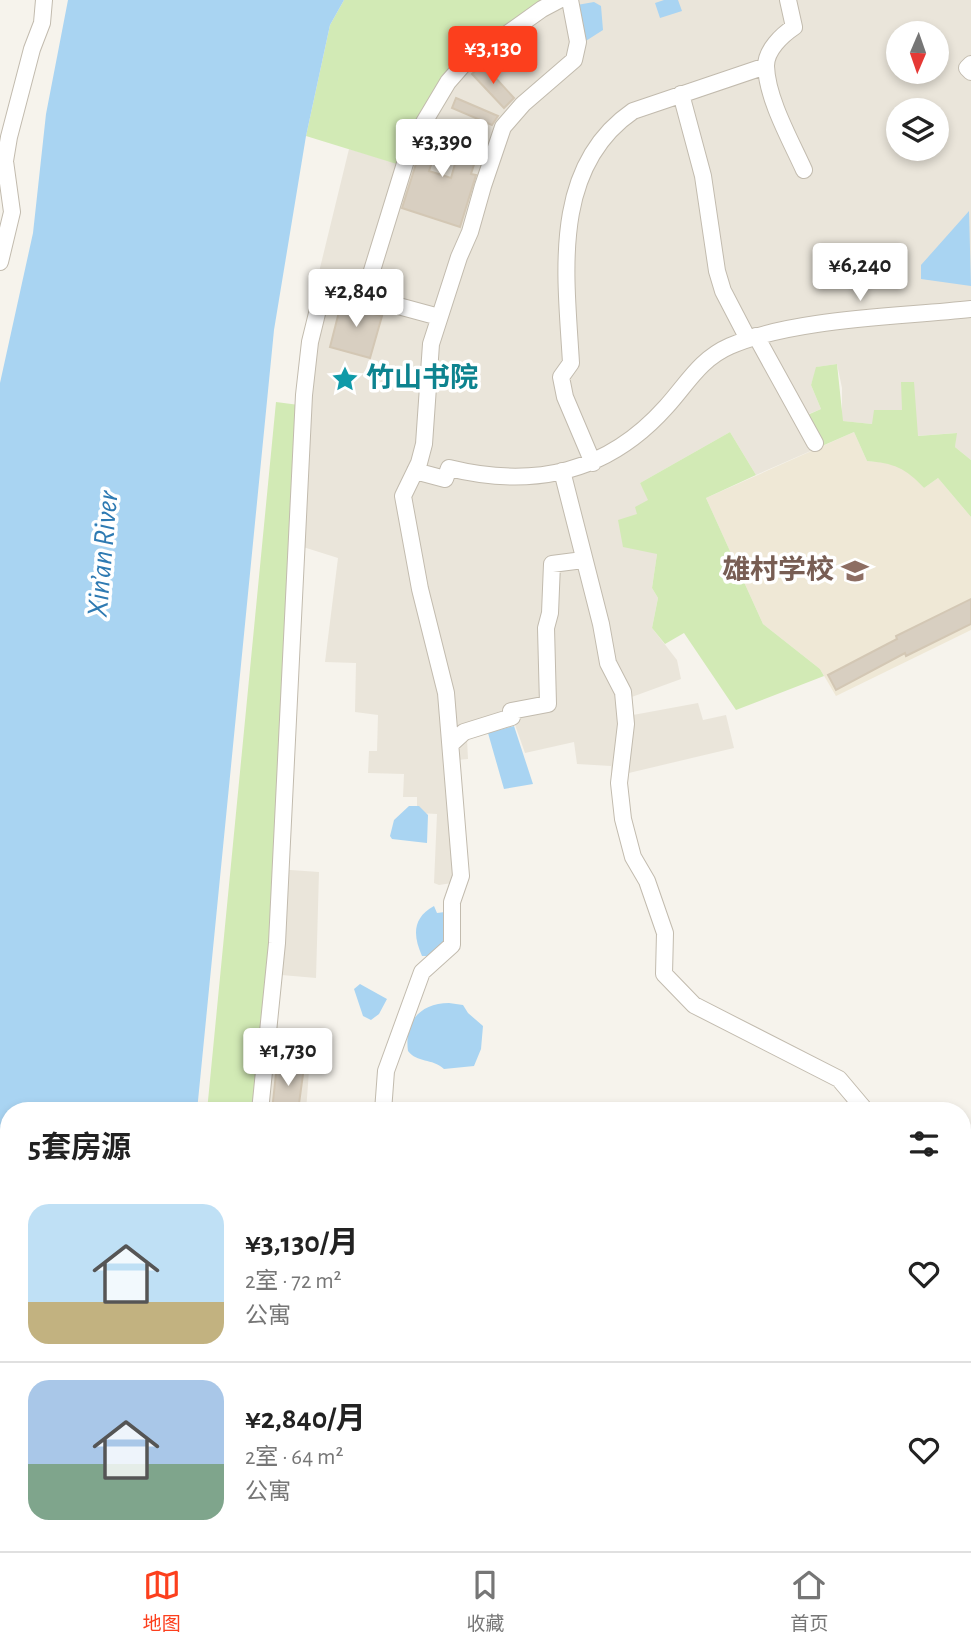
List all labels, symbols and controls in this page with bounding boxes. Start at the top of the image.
north arrow [886,21,948,84]
map controls [886,21,949,161]
pin: ¥3,130 [436,27,550,86]
text: ¥3,130 [464,37,522,60]
button: layers [886,98,949,161]
pin: ¥3,390 [385,120,499,179]
text: ¥3,390 [412,130,472,153]
pin: ¥6,240 [803,244,917,303]
text: ¥6,240 [829,254,891,277]
pin: ¥2,840 [299,270,413,329]
text: ¥2,840 [324,280,388,303]
place label: 竹山书院 [366,362,478,393]
place icon: 竹山书院 [330,364,360,394]
water label: Xin’an River [82,488,124,619]
place label: 雄村学校 [722,554,834,585]
school or university icon: 雄村学校 [840,556,870,586]
pin: ¥1,730 [231,1028,345,1088]
text: ¥1,730 [259,1039,317,1062]
icon: filters [905,1125,943,1163]
text: 5套房源 [28,1133,131,1163]
text: ¥3,130/月 [245,1228,358,1258]
icon: home [84,1232,168,1316]
icon: heart [905,1255,943,1293]
text: 2室 · 72 m² [245,1270,342,1293]
text: 公寓 [245,1305,291,1328]
text: ¥2,840/月 [245,1404,366,1434]
icon: home [84,1408,168,1492]
icon: heart [905,1431,943,1469]
text: 2室 · 64 m² [245,1446,343,1469]
text: 公寓 [245,1481,291,1504]
tab: 地图 [143,1566,181,1636]
tab: 收藏 [466,1566,504,1636]
tab: 首页 [790,1566,828,1636]

